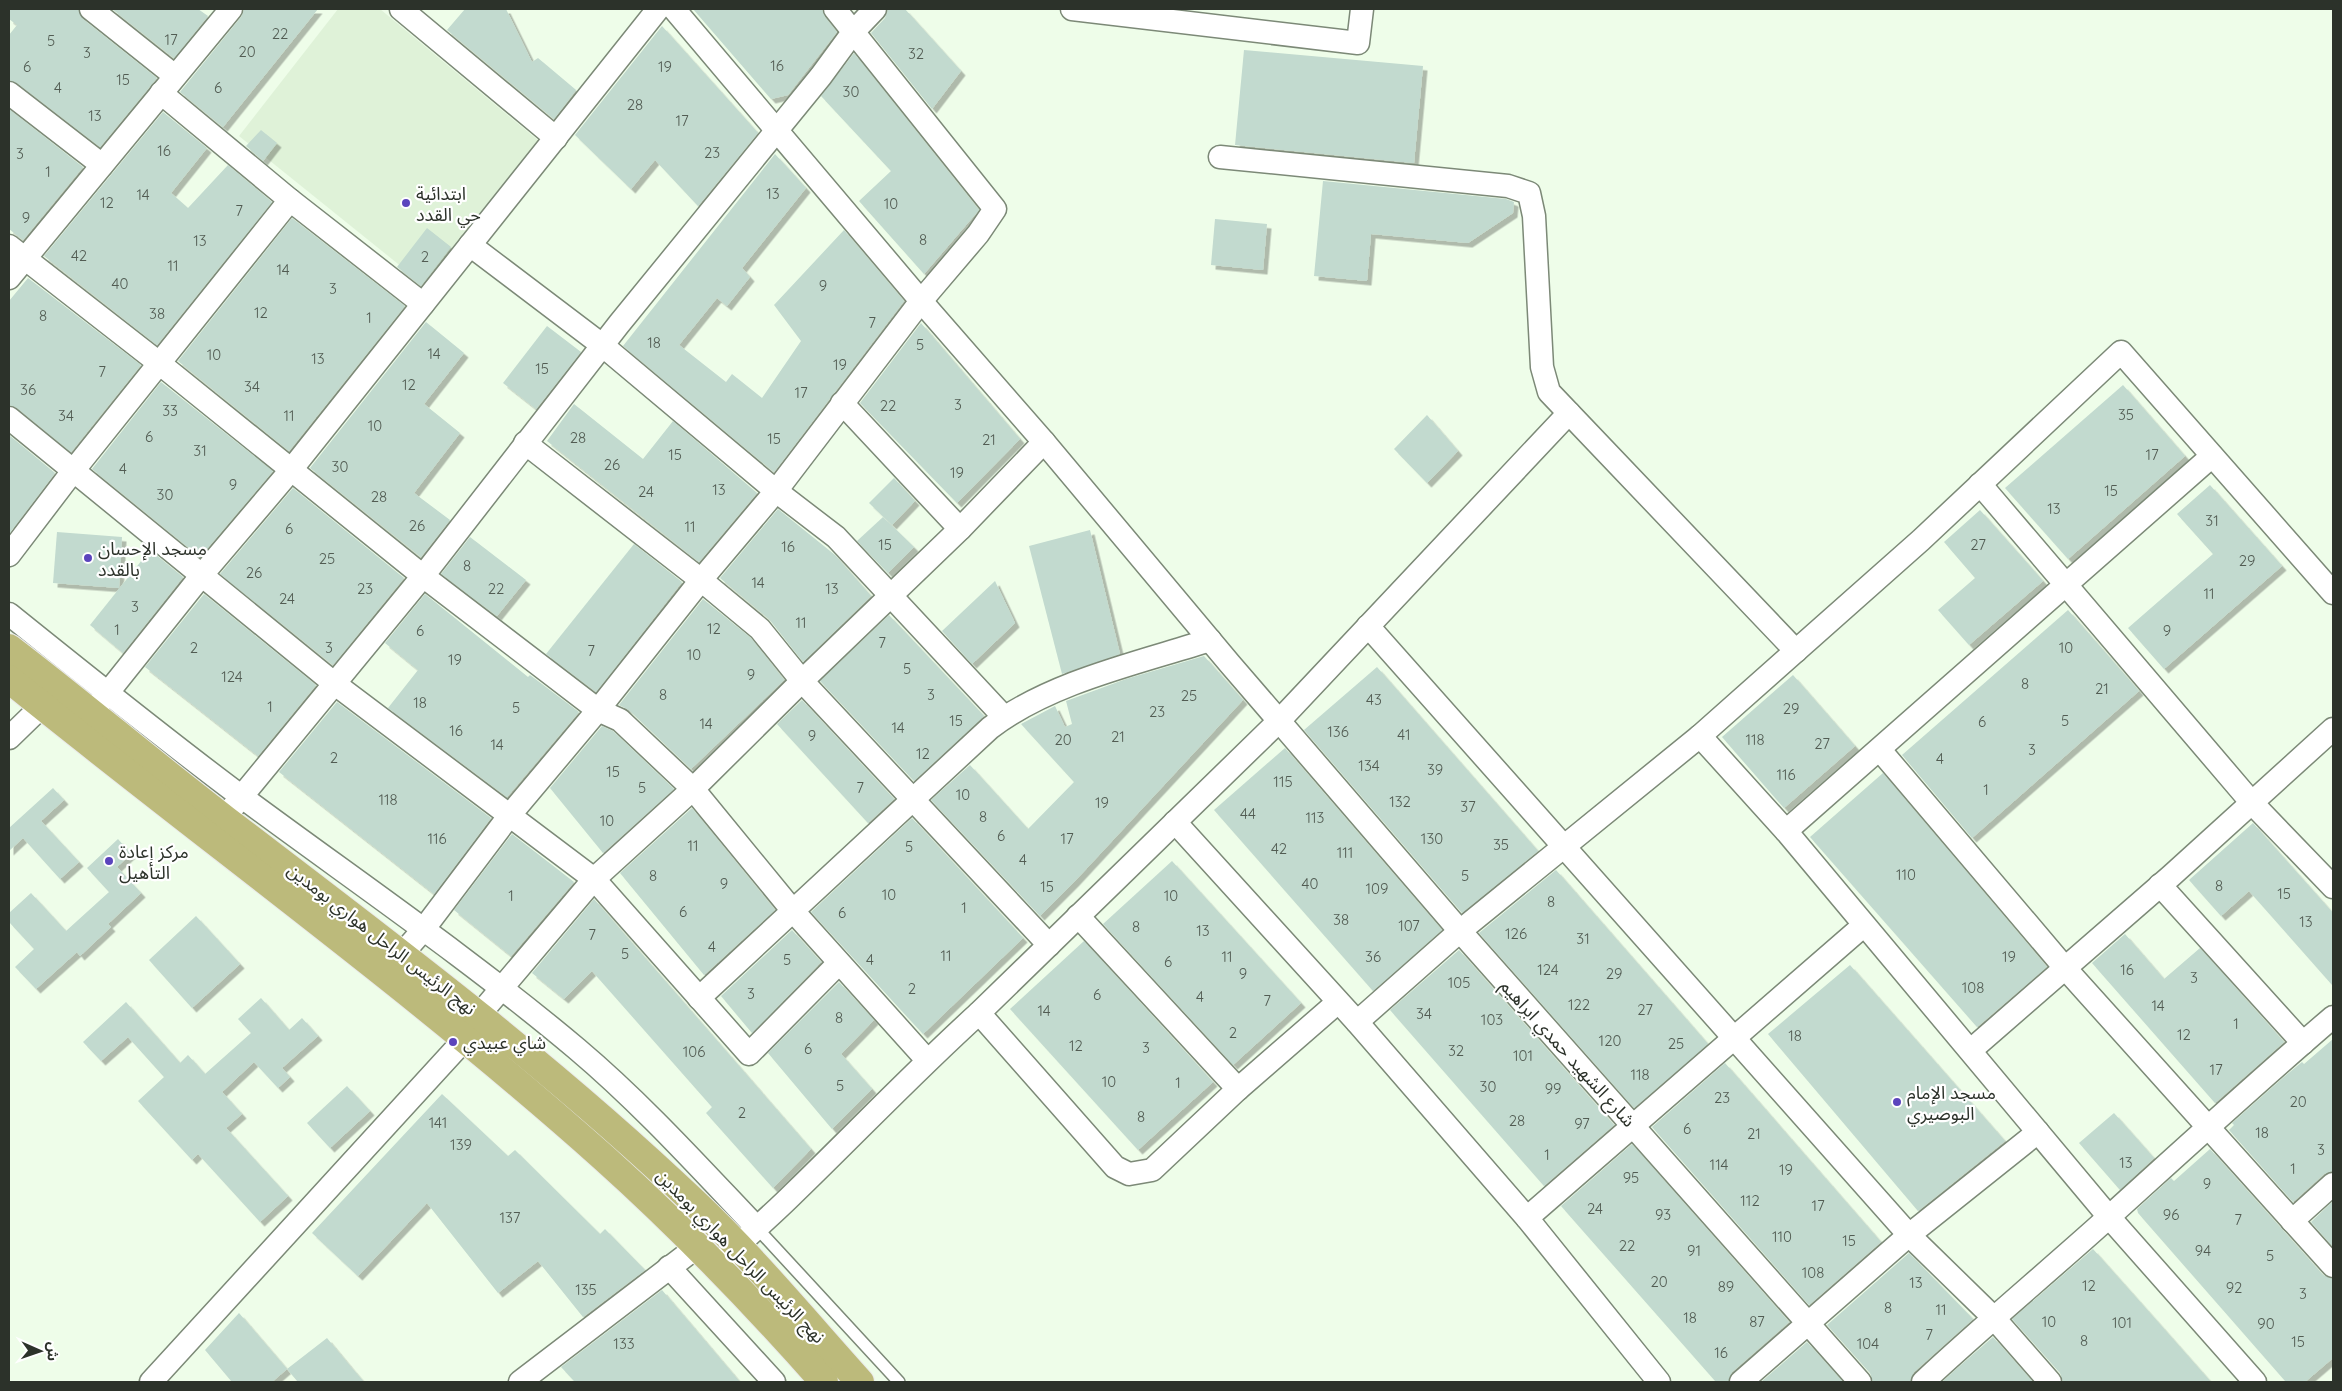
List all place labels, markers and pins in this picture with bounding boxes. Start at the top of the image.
place label: ابتدائية حي القدد [416,182,481,228]
marker: ابتدائية حي القدد [400,197,412,209]
place label: مسجد الإحسان بالقدد [98,537,207,581]
marker: مسجد الإحسان بالقدد [82,552,94,564]
place label: مركز إعادة التأهيل [119,840,189,884]
marker: مركز إعادة التأهيل [103,855,115,867]
place label: شاي عبيدي [463,1031,546,1056]
marker: شاي عبيدي [447,1036,459,1048]
place label: مسجد الإمام البوصيري [1907,1081,1996,1127]
marker: مسجد الإمام البوصيري [1891,1096,1903,1108]

